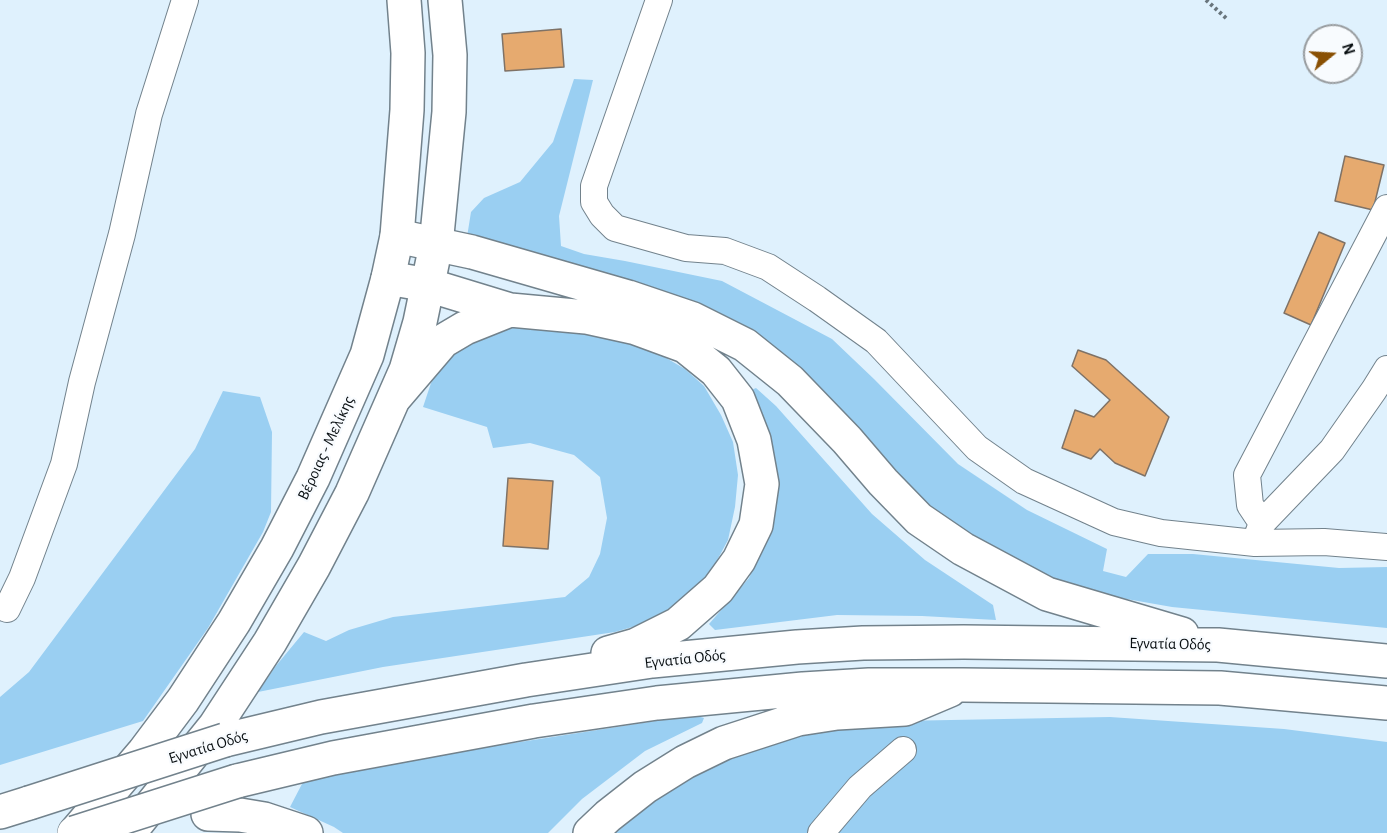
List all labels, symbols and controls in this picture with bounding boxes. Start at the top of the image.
north arrow [1303,24,1363,84]
text: N [1339,41,1358,57]
street label: Βέροιας - Μελίκης [294,393,358,503]
street label: Εγνατία Οδός [1129,634,1211,654]
street label: Εγνατία Οδός [643,645,727,673]
street label: Εγνατία Οδός [166,726,250,768]

